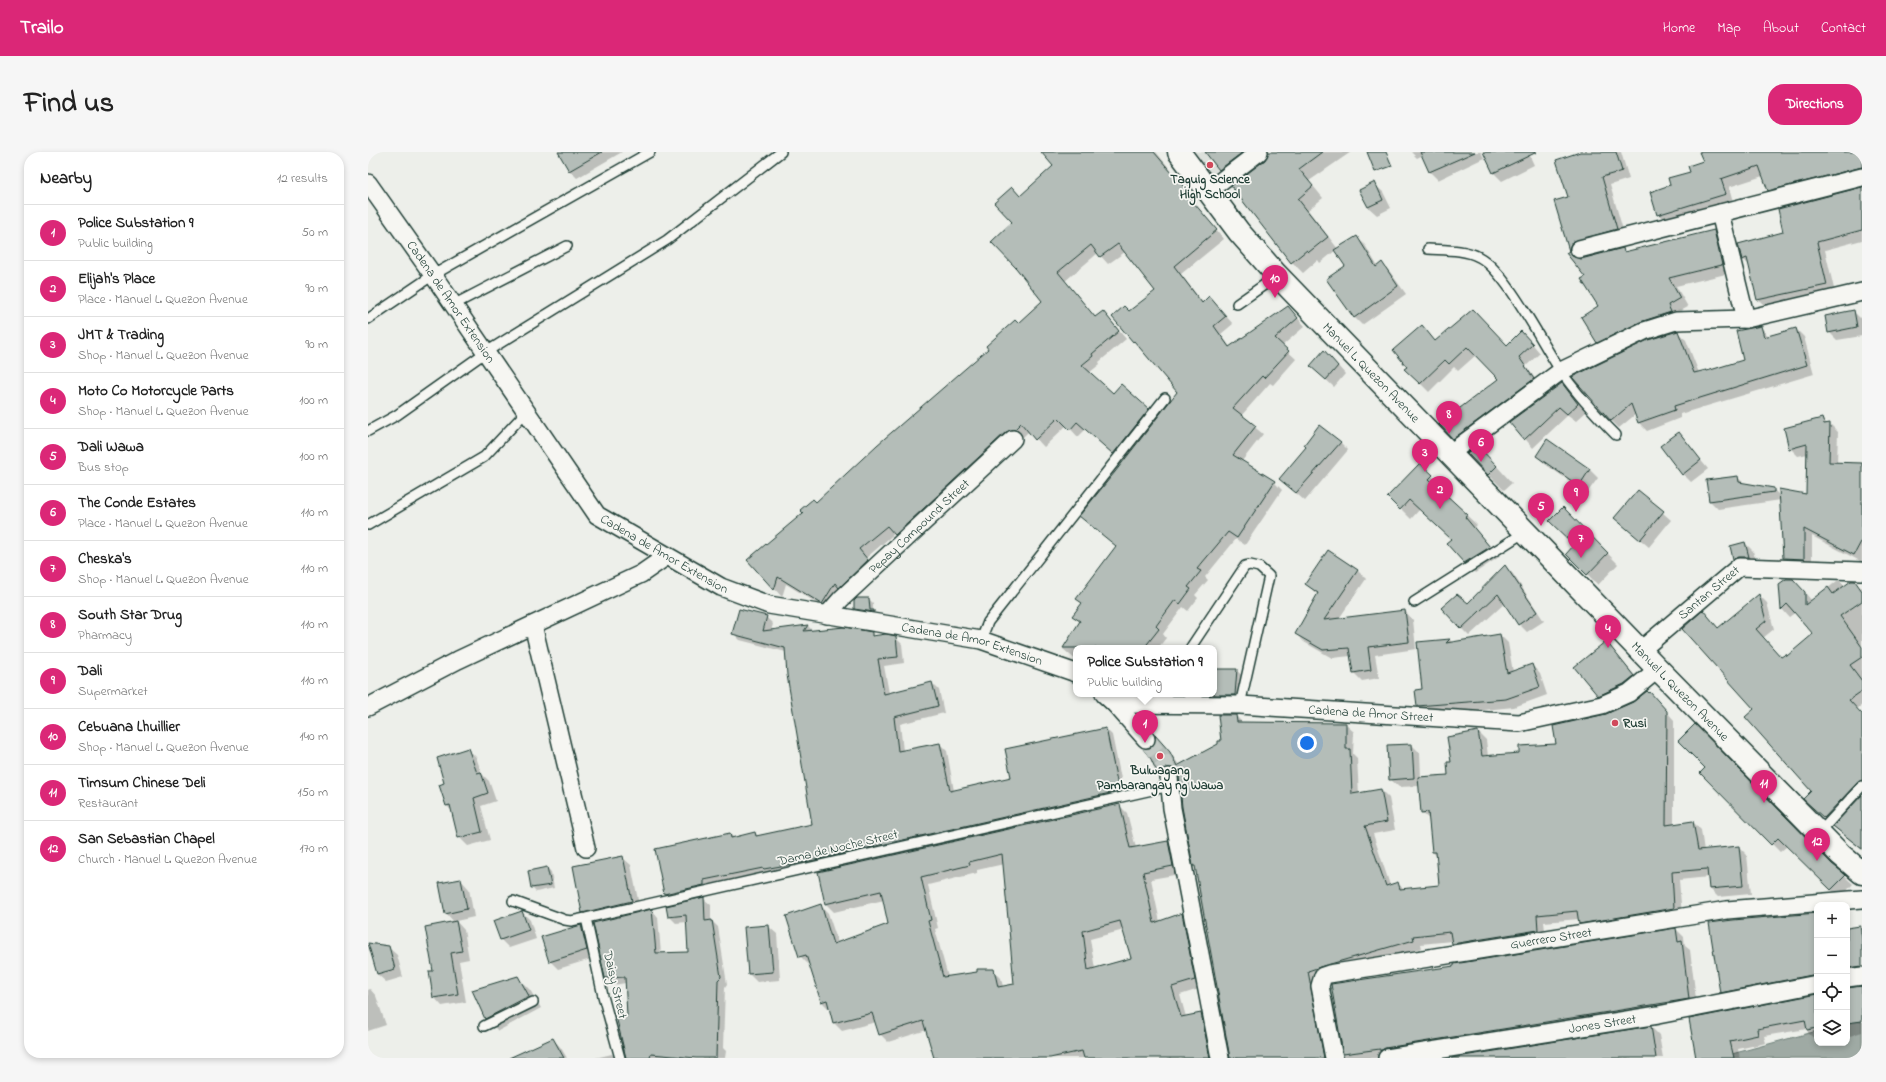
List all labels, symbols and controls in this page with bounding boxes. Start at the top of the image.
text: Trailo [20,15,64,42]
text: Home [1663,18,1695,39]
text: Map [1717,18,1741,39]
text: About [1763,18,1799,39]
text: Contact [1821,18,1866,39]
text: Find us [24,84,114,125]
button: Directions [1768,84,1862,125]
marker: Taguig Science High School [1205,160,1215,170]
text: Nearby [40,166,92,191]
text: 12 results [277,169,328,188]
place label: Taguig Science High School [1170,170,1251,206]
text: Police Substation 9 [78,212,194,234]
text: 1 [51,223,55,242]
text: 50 m [302,223,328,242]
text: Public building [78,234,153,253]
street label: Cadena de Amor Extension [402,237,500,367]
pin: 10 [1262,265,1288,298]
text: Elijah's Place [78,268,155,290]
text: 2 [50,279,56,298]
text: 90 m [305,279,328,298]
text: Place · Manuel L. Quezon Avenue [78,290,248,309]
street label: Manuel L. Quezon Avenue [1318,318,1424,427]
text: JMT & Trading [78,324,164,346]
text: 3 [50,335,56,354]
text: 90 m [305,335,328,354]
text: Shop · Manuel L. Quezon Avenue [78,346,249,365]
text: Moto Co Motorcycle Parts [78,380,234,402]
text: 4 [50,391,56,410]
text: 100 m [299,391,328,410]
pin: 8 [1436,401,1462,434]
text: Shop · Manuel L. Quezon Avenue [78,402,249,421]
pin: 6 [1468,429,1494,462]
text: Dali Wawa [78,436,144,458]
pin: 3 [1412,439,1438,472]
text: 5 [49,447,57,466]
text: 100 m [299,447,328,466]
text: Bus stop [78,458,129,477]
street label: Pepay Compound Street [864,474,974,578]
pin: 2 [1427,476,1453,509]
pin: 9 [1563,479,1589,512]
text: The Conde Estates [78,492,196,514]
pin: 5 [1528,493,1554,526]
text: 6 [50,503,56,522]
text: 110 m [301,503,328,522]
street label: Cadena de Amor Extension [597,509,731,598]
text: Place · Manuel L. Quezon Avenue [78,514,248,533]
pin: 7 [1568,525,1594,558]
text: Cheska's [78,548,132,570]
text: 7 [50,559,56,578]
text: 110 m [301,559,328,578]
street label: Santan Street [1674,560,1744,624]
text: Shop · Manuel L. Quezon Avenue [78,570,249,589]
text: South Star Drug [78,604,182,626]
text: 8 [51,615,55,634]
text: 110 m [301,615,328,634]
pin: 4 [1595,615,1621,648]
street label: Cadena de Amor Extension [900,618,1045,670]
text: Pharmacy [78,626,132,645]
street label: Manuel L. Quezon Avenue [1627,637,1734,746]
popup [1073,645,1217,697]
text: Police Substation 9 [1087,651,1203,673]
text: Dali [78,660,102,682]
text: 9 [51,671,55,690]
text: 110 m [301,671,328,690]
text: Public building [1087,673,1162,692]
text: Supermarket [78,682,148,701]
street label: Cadena de Amor Street [1308,700,1435,727]
pin: 1 [1132,710,1158,743]
place label: Rusi [1622,714,1647,733]
text: Cebuana Lhuillier [78,716,180,738]
marker: Rusi [1610,718,1620,728]
text: 10 [48,727,58,746]
text: 140 m [300,727,328,746]
your location [1297,733,1317,753]
text: Shop · Manuel L. Quezon Avenue [78,738,249,757]
marker: Bulwagang Pambarangay ng Wawa [1155,751,1165,761]
place label: Bulwagang Pambarangay ng Wawa [1097,761,1223,797]
pin: 11 [1751,770,1777,803]
text: Timsum Chinese Deli [78,772,206,794]
text: 11 [49,783,57,802]
text: 150 m [297,783,328,802]
text: Restaurant [78,794,138,813]
street label: Dama de Noche Street [775,825,900,871]
text: San Sebastian Chapel [78,828,215,850]
pin: 12 [1804,828,1830,861]
text: 12 [48,839,58,858]
text: 170 m [300,839,328,858]
text: Church · Manuel L. Quezon Avenue [78,850,257,869]
map controls [1814,902,1850,1046]
button: + [1814,902,1850,938]
street label: Guerrero Street [1509,922,1594,954]
button: − [1814,938,1850,974]
street label: Daisy Street [597,948,632,1021]
button: locate [1814,974,1850,1010]
street label: Jones Street [1567,1009,1638,1039]
button: layers [1814,1010,1850,1046]

